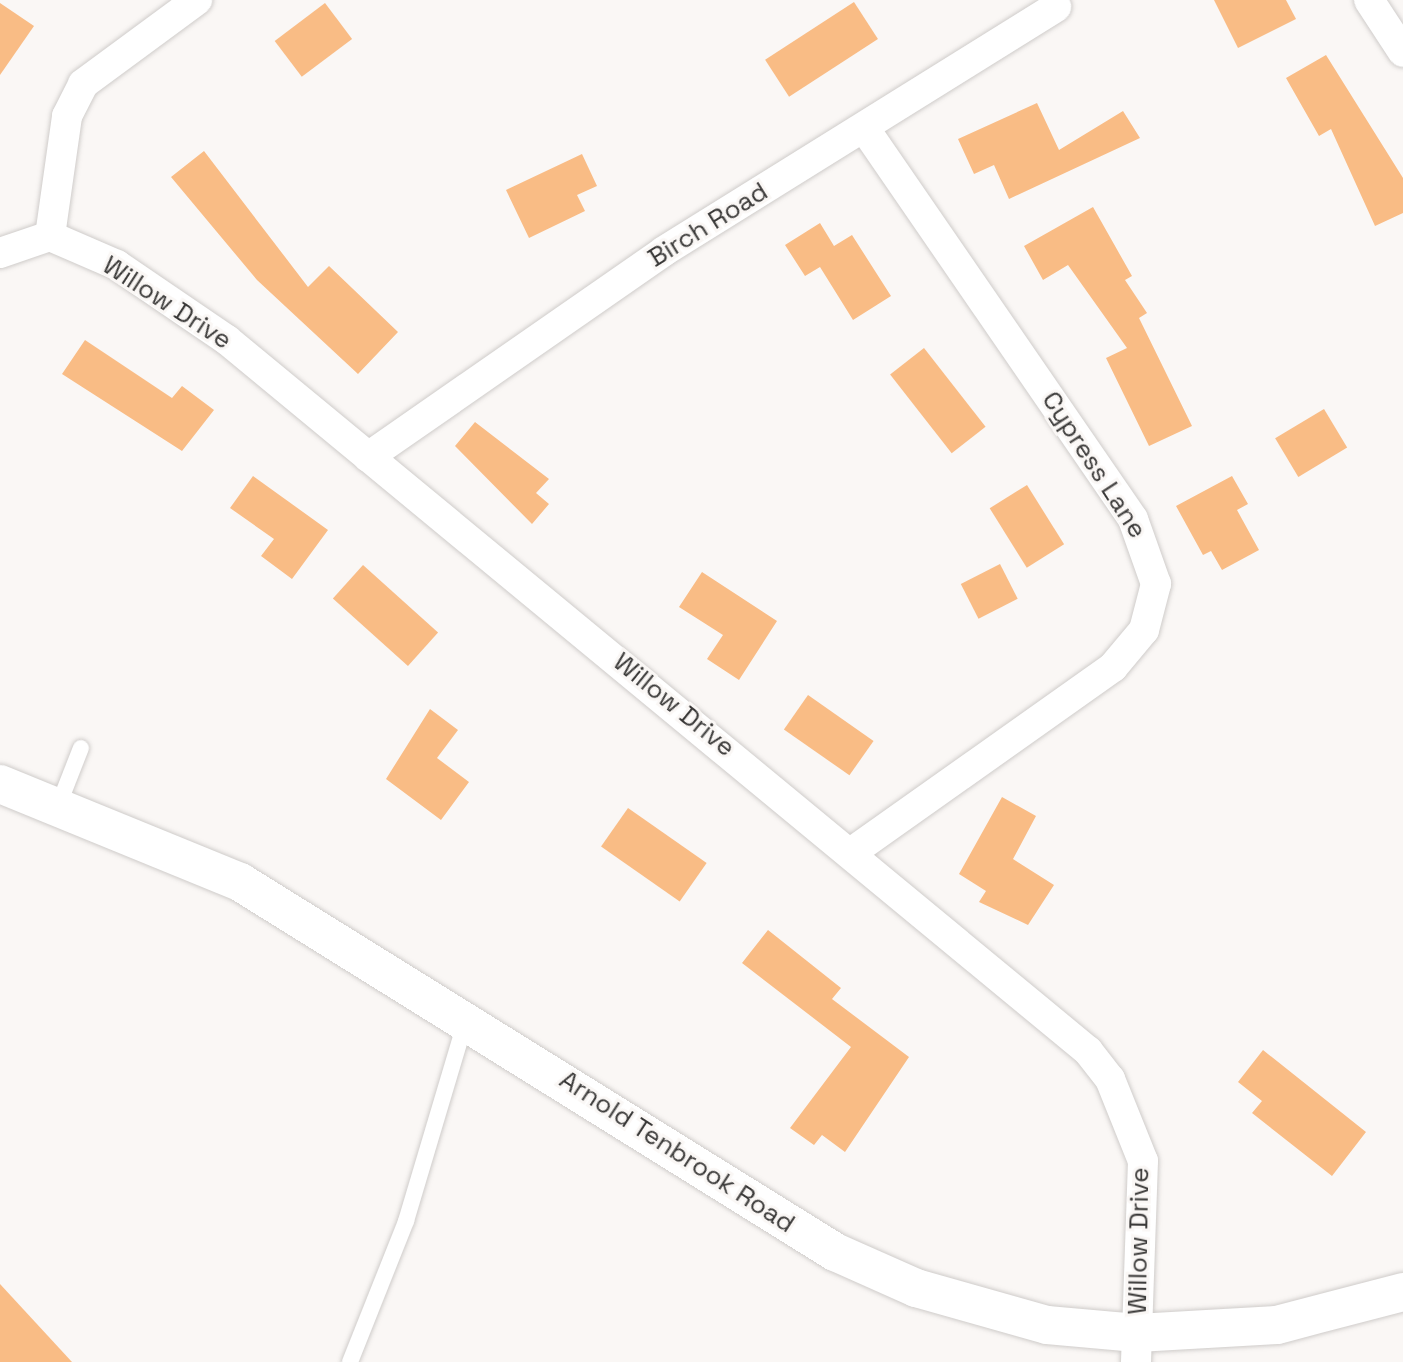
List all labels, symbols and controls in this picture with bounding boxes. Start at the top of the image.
street label: Birch Road [643,176,773,274]
street label: Willow Drive [97,250,237,356]
street label: Cypress Lane [1035,386,1153,544]
street label: Willow Drive [607,646,741,764]
street label: Arnold Tenbrook Road [553,1064,801,1240]
street label: Willow Drive [1122,1167,1156,1315]

